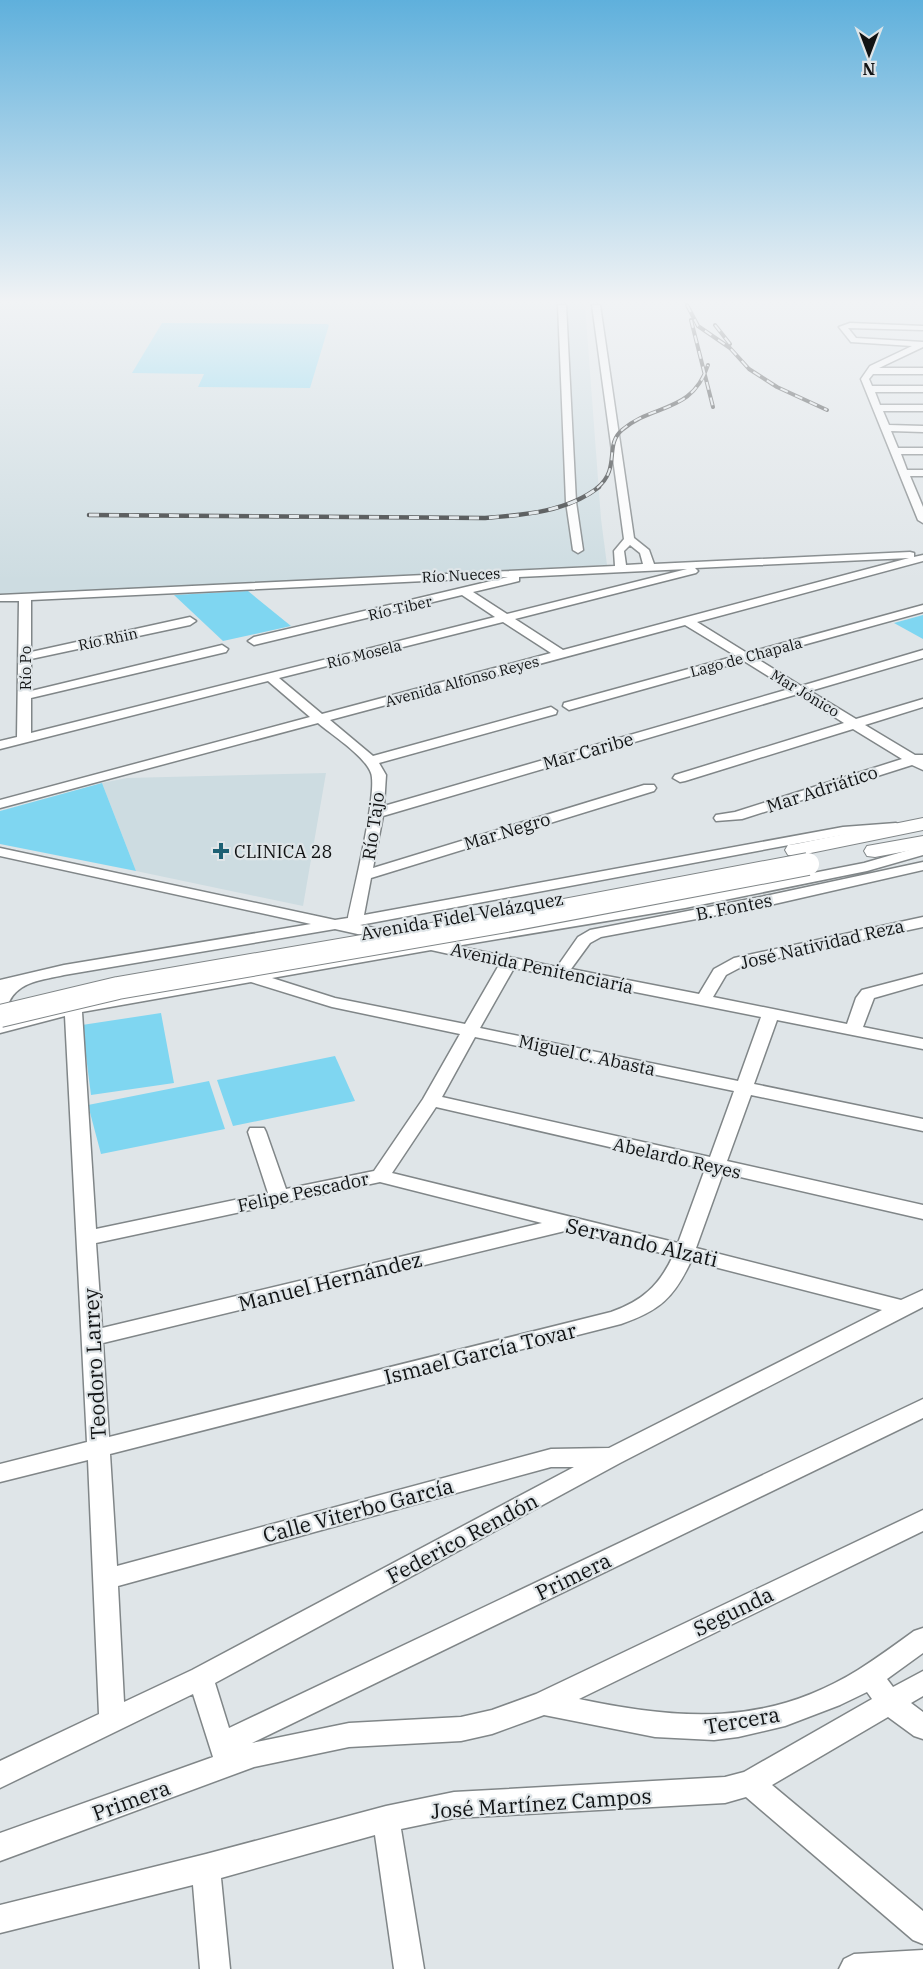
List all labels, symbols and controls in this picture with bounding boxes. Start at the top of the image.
north arrow [839,24,899,84]
text: N [863,59,875,79]
street label: Río Nueces [421,563,501,587]
street label: Río Tiber [366,591,434,625]
street label: Río Rhin [76,623,140,655]
street label: Lago de Chapala [688,633,804,681]
street label: Río Mosela [325,636,403,672]
street label: Río Po [16,646,35,690]
street label: Avenida Alfonso Reyes [383,651,541,711]
street label: Mar Jónico [767,665,843,721]
street label: Mar Caribe [540,727,636,775]
street label: Mar Adriático [764,760,880,818]
street label: Río Tajo [357,790,389,862]
street label: Mar Negro [461,807,553,855]
place label: CLINICA 28 [234,840,332,863]
marker: CLINICA 28 [212,842,230,860]
street label: Avenida Fidel Velázquez [359,887,565,945]
street label: B. Fontes [694,888,774,926]
street label: José Natividad Reza [738,914,907,974]
street label: Avenida Penitenciaría [448,937,636,999]
street label: Miguel C. Abasta [516,1029,658,1081]
street label: Abelardo Reyes [611,1132,743,1184]
street label: Felipe Pescador [235,1167,371,1217]
street label: Servando Alzati [563,1211,721,1273]
street label: Manuel Hernández [235,1245,425,1317]
street label: Teodoro Larrey [76,1287,112,1440]
street label: Ismael García Tovar [381,1315,580,1390]
street label: Calle Viterbo García [260,1471,456,1549]
street label: Federico Rendón [381,1486,543,1590]
street label: Primera [531,1546,615,1606]
street label: Segunda [688,1580,778,1642]
street label: Tercera [702,1700,782,1740]
street label: Primera [88,1773,174,1827]
street label: José Martínez Campos [430,1781,652,1825]

